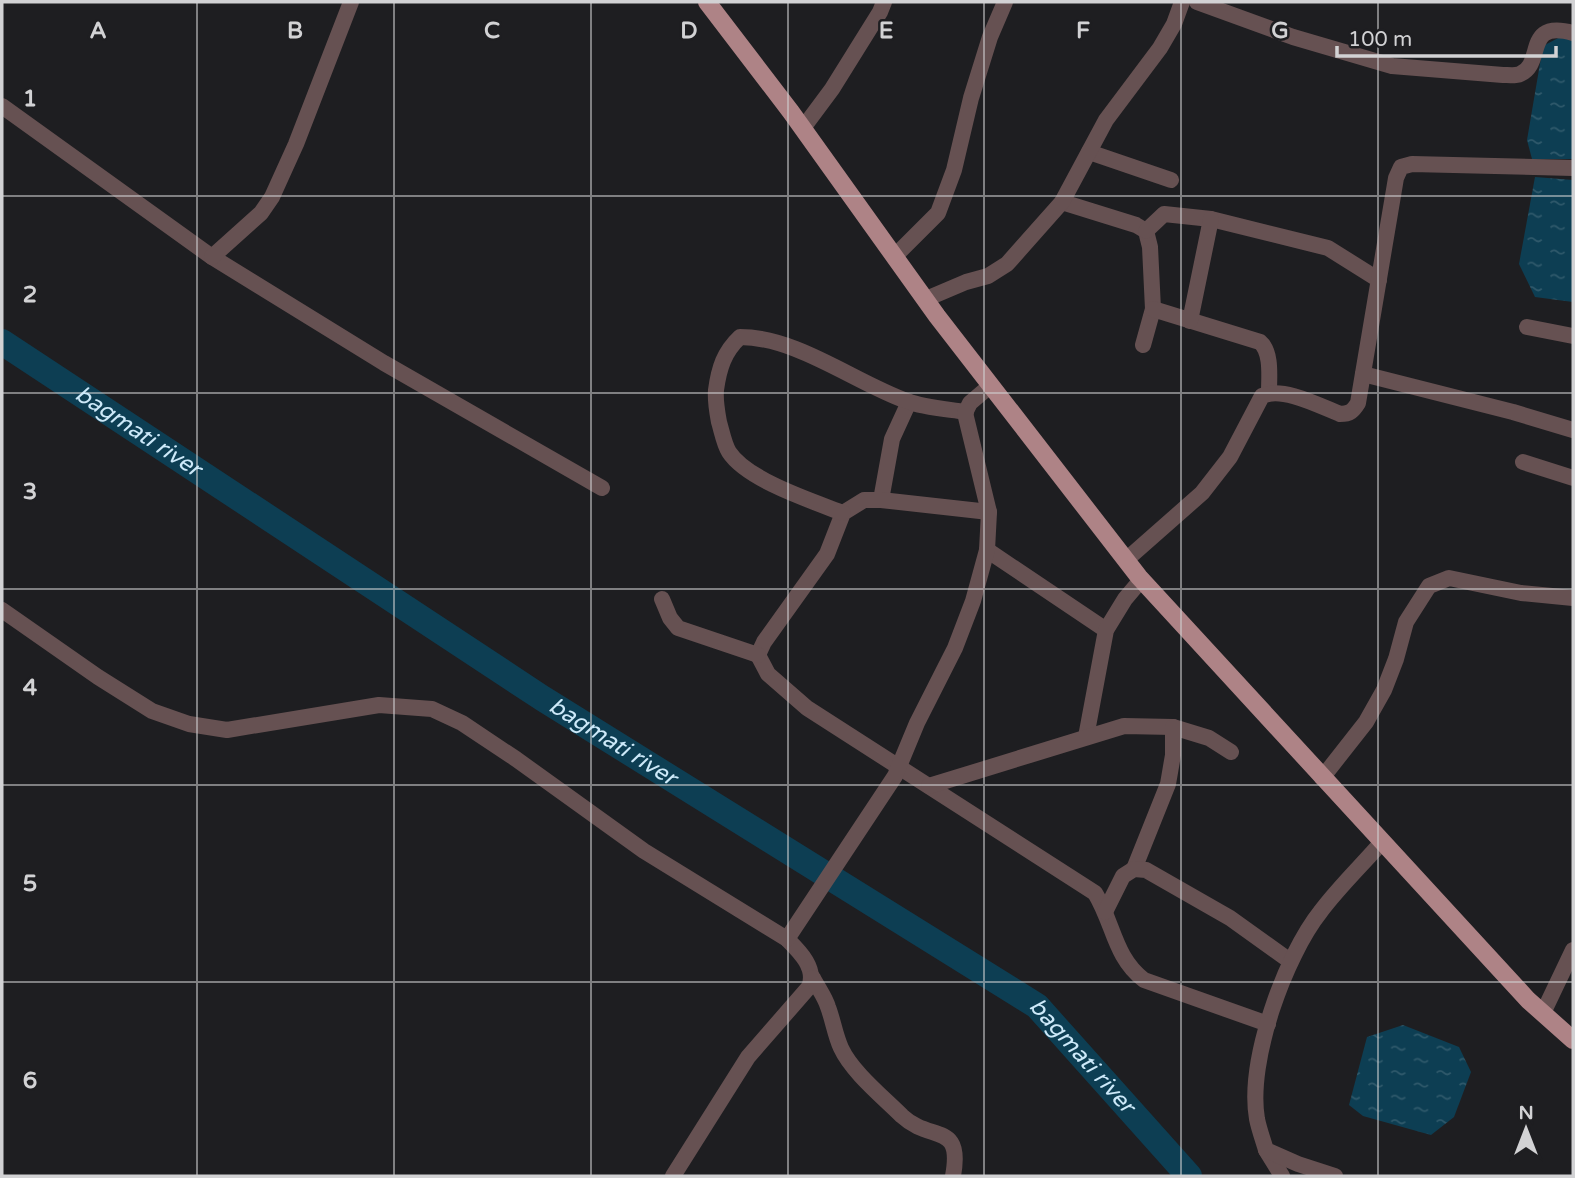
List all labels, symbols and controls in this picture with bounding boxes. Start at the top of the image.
scale bar [1337,14,1556,58]
text: A [89,17,107,45]
text: B [287,17,303,45]
text: C [484,17,500,45]
text: D [680,17,698,45]
text: E [879,17,893,45]
text: F [1076,17,1090,45]
text: G [1271,17,1289,45]
text: 100 m [1348,27,1412,52]
text: 1 [23,85,37,113]
text: 2 [23,281,37,309]
water label: bagmati river [70,380,209,485]
text: 3 [23,478,37,506]
text: 4 [23,674,38,702]
water label: bagmati river [544,692,684,794]
text: 5 [23,870,37,898]
water label: bagmati river [1023,993,1143,1122]
text: 6 [23,1067,37,1095]
north arrow [1491,1094,1561,1164]
text: N [1518,1102,1534,1124]

